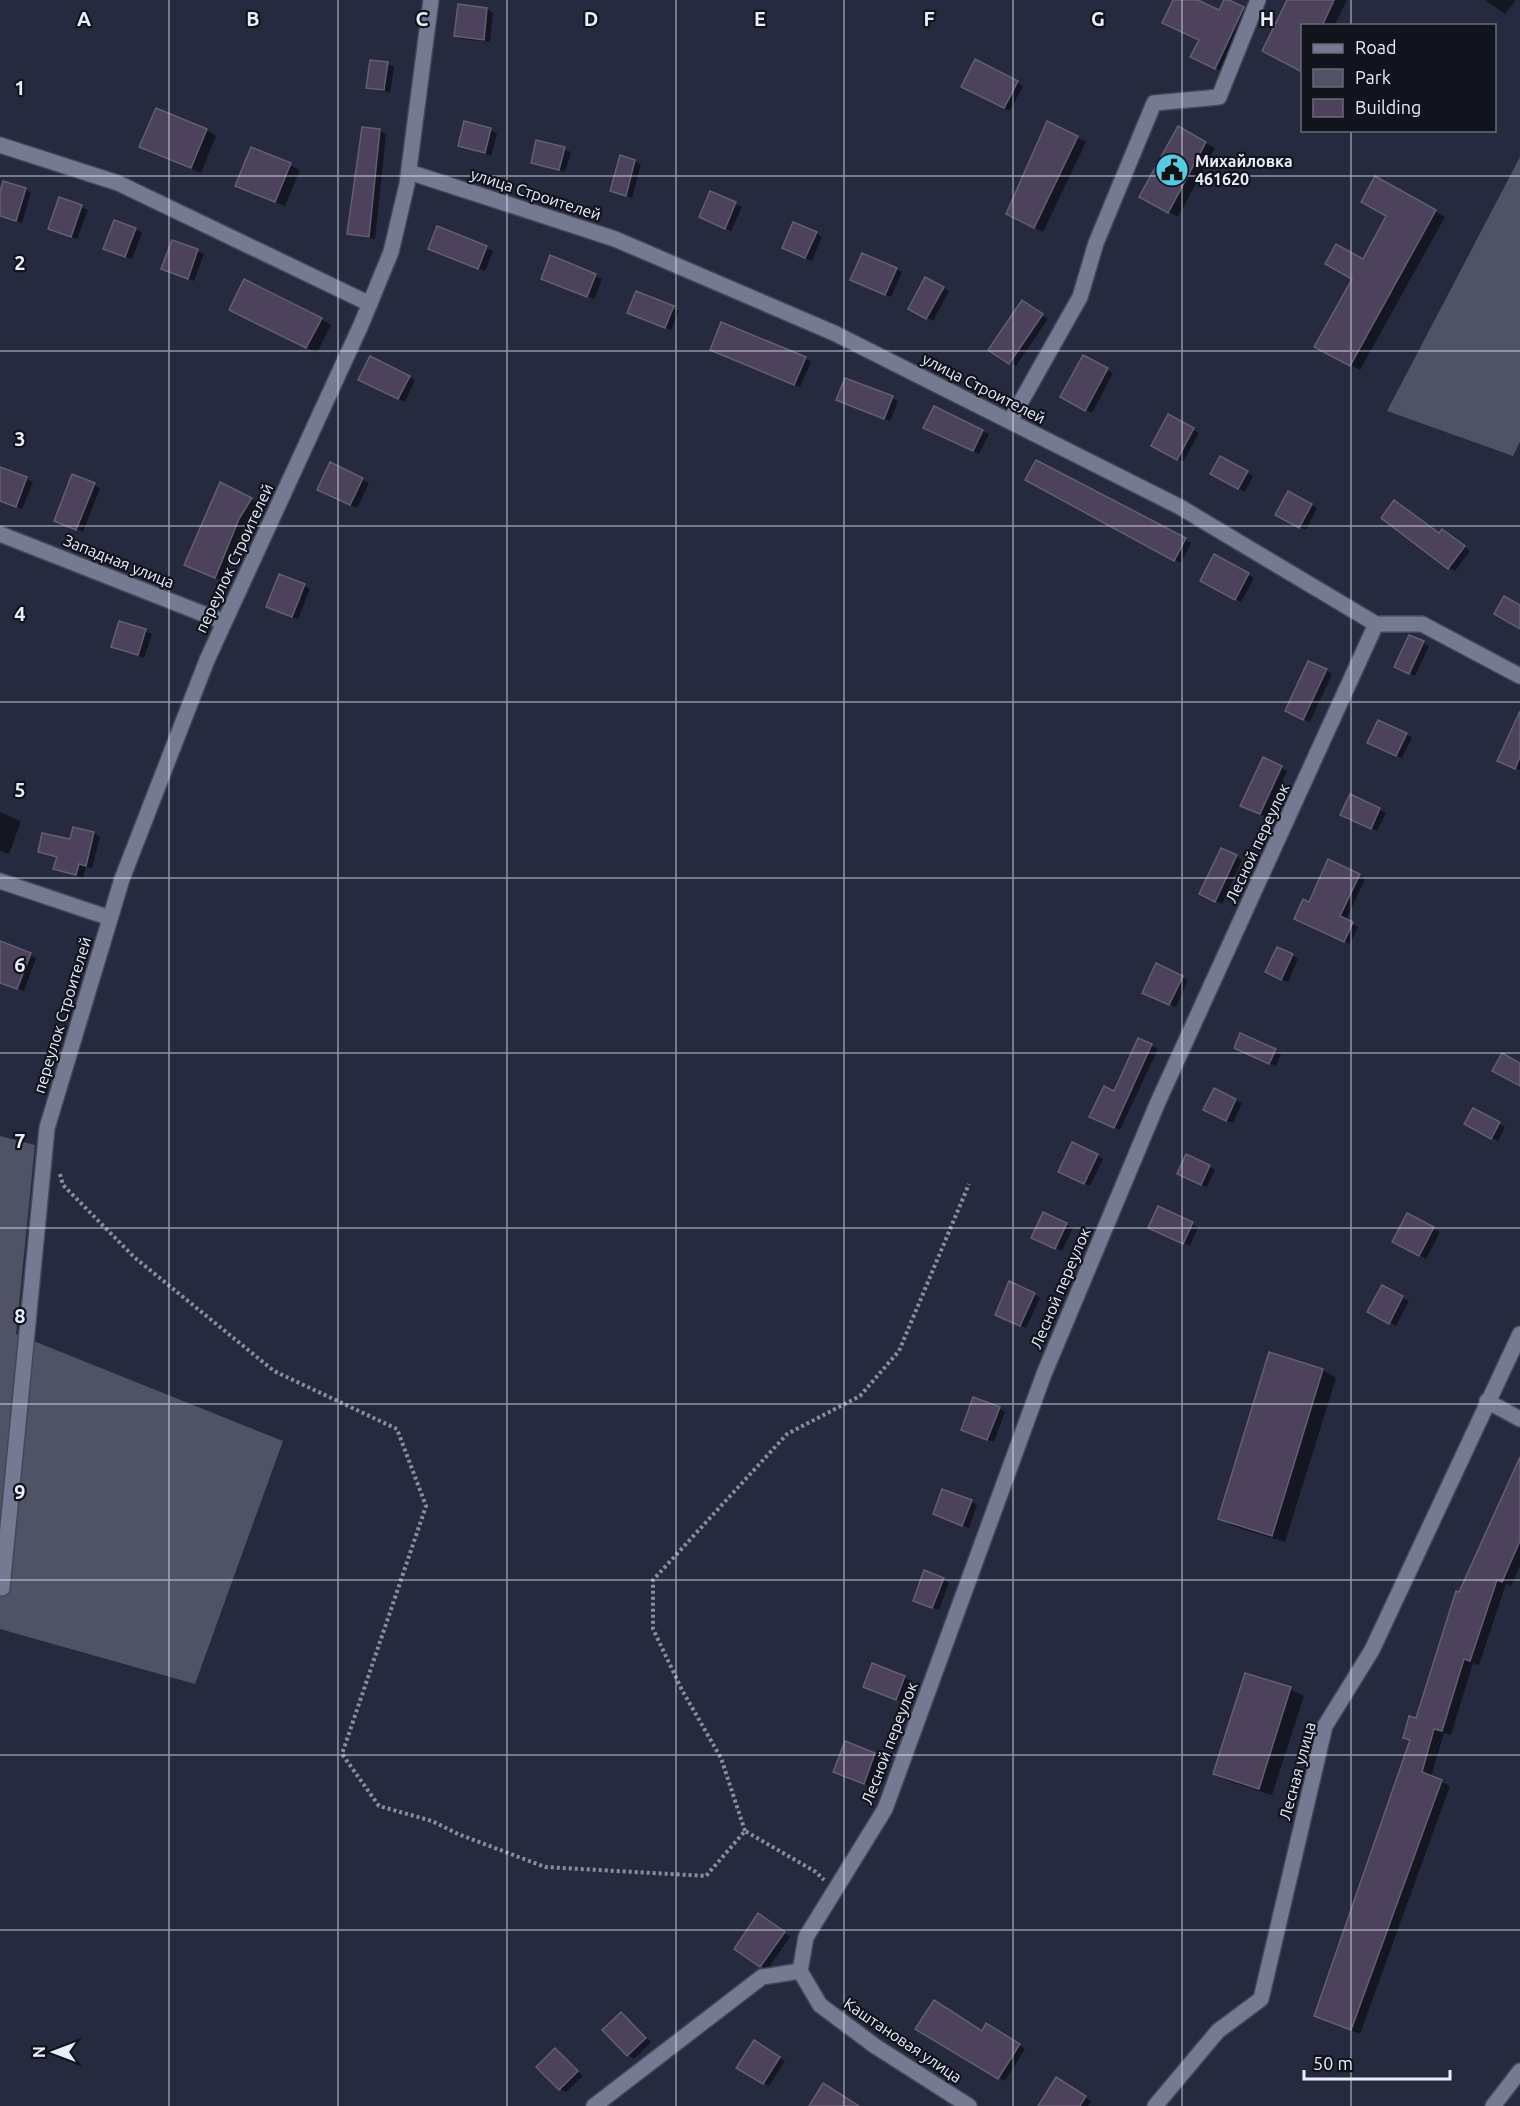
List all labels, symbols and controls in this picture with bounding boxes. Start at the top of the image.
text: A [77,7,91,30]
text: B [246,7,260,30]
text: C [416,7,429,30]
text: D [584,7,598,30]
text: E [754,7,766,30]
text: F [923,7,935,30]
text: G [1091,7,1105,30]
text: H [1260,7,1274,30]
legend [1301,24,1496,132]
text: Road [1355,37,1397,57]
text: Park [1355,67,1391,87]
text: 1 [14,76,26,99]
text: Building [1355,97,1421,117]
public building icon: Михайловка 461620 [1154,152,1190,188]
place label: Михайловка 461620 [1195,152,1293,188]
street label: улица Строителей [469,164,603,224]
text: 2 [14,251,26,274]
street label: улица Строителей [919,349,1049,427]
text: 3 [14,427,26,450]
street label: переулок Строителей [191,480,277,636]
street label: Западная улица [61,531,177,591]
text: 4 [14,602,26,625]
text: 5 [14,778,26,801]
street label: Лесной переулок [1221,780,1293,906]
street label: переулок Строителей [30,935,94,1095]
text: 6 [14,953,26,976]
text: 7 [14,1129,26,1152]
street label: Лесной переулок [1026,1225,1094,1351]
text: 8 [14,1304,26,1327]
text: 9 [14,1480,26,1503]
street label: Лесной переулок [857,1679,921,1807]
street label: Лесная улица [1275,1720,1319,1822]
street label: Каштановая улица [841,1994,965,2086]
north arrow [24,2022,84,2082]
scale bar [1304,2043,1450,2081]
text: N [30,2046,48,2058]
text: 50 m [1313,2053,1353,2073]

